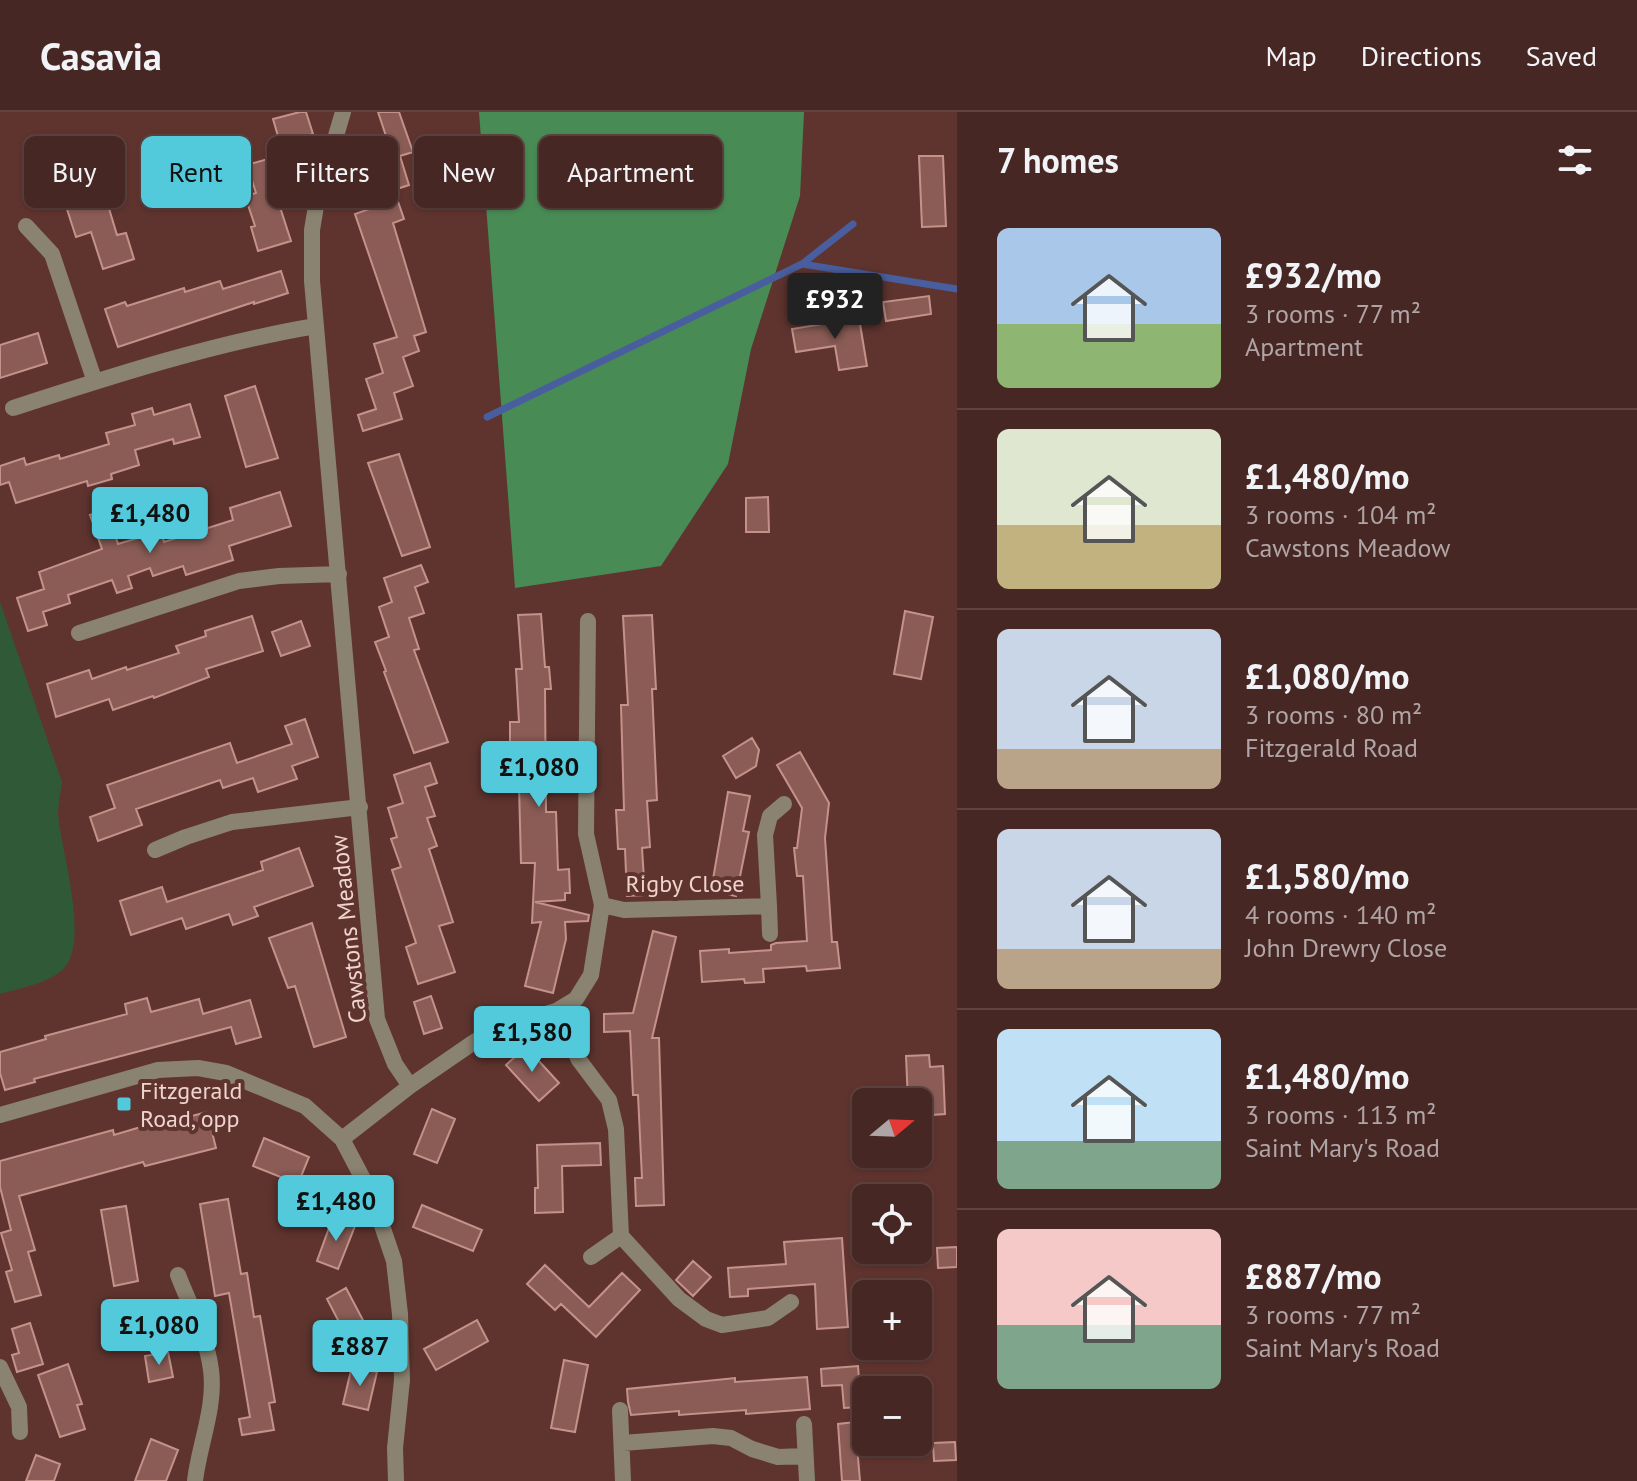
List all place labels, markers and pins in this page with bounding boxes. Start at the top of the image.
pin: £932 [788,273,882,341]
pin: £1,480 [85,487,215,555]
pin: £1,080 [474,741,604,809]
pin: £1,580 [467,1006,597,1074]
place label: Fitzgerald Road, opp [140,1075,242,1134]
marker: Fitzgerald Road, opp [115,1095,133,1113]
pin: £1,480 [271,1175,401,1243]
pin: £1,080 [94,1299,224,1367]
pin: £887 [313,1320,407,1388]

